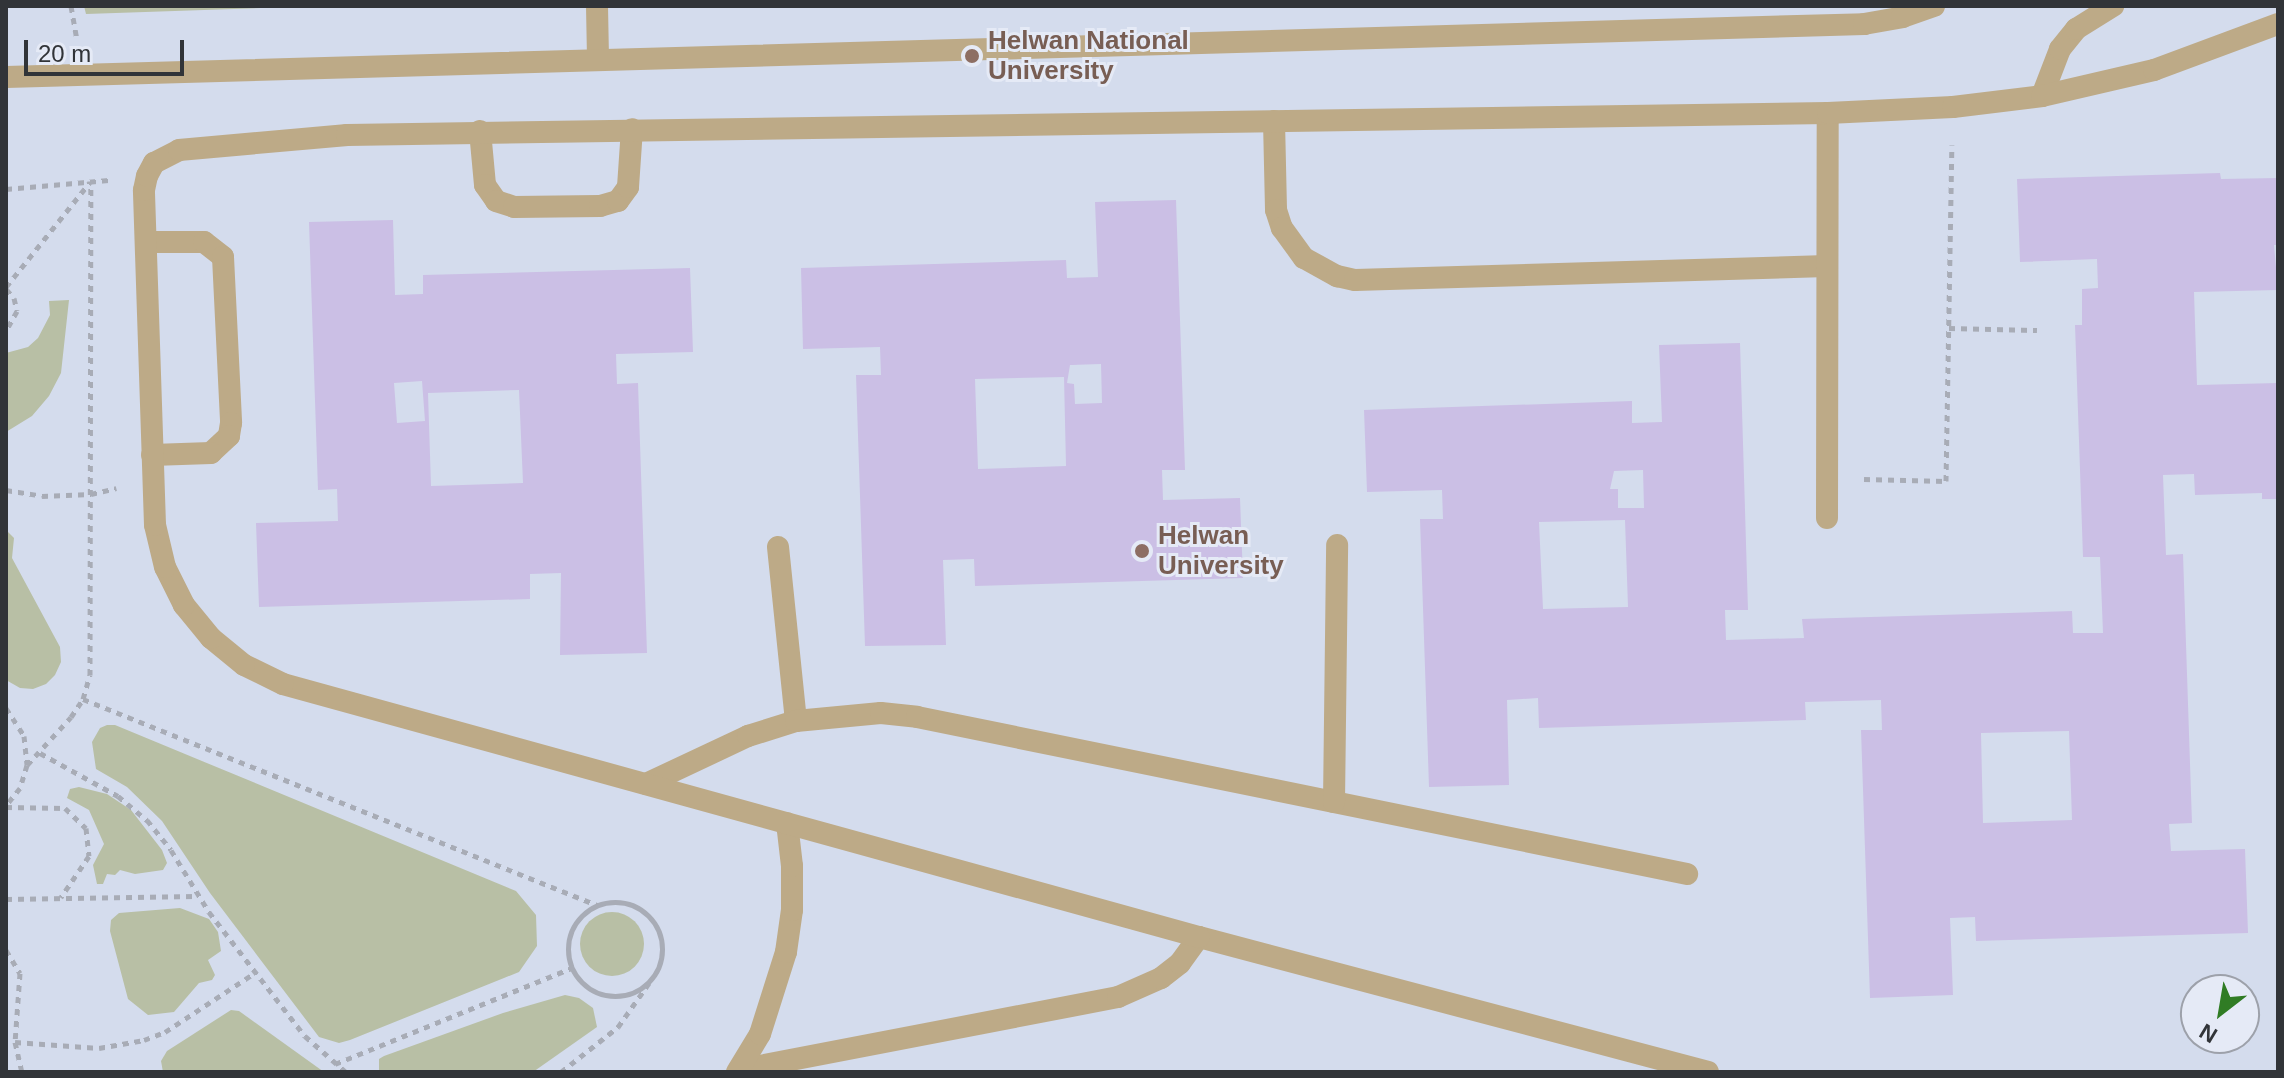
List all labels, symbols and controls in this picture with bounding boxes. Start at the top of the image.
scale bar [28,24,188,74]
place label: Helwan National University [988,25,1189,86]
text: 20 m [38,40,91,67]
marker: Helwan National University [963,47,981,65]
place label: Helwan University [1158,520,1284,582]
marker: Helwan University [1133,542,1151,560]
north arrow [2180,974,2260,1054]
text: N [2195,1018,2222,1048]

